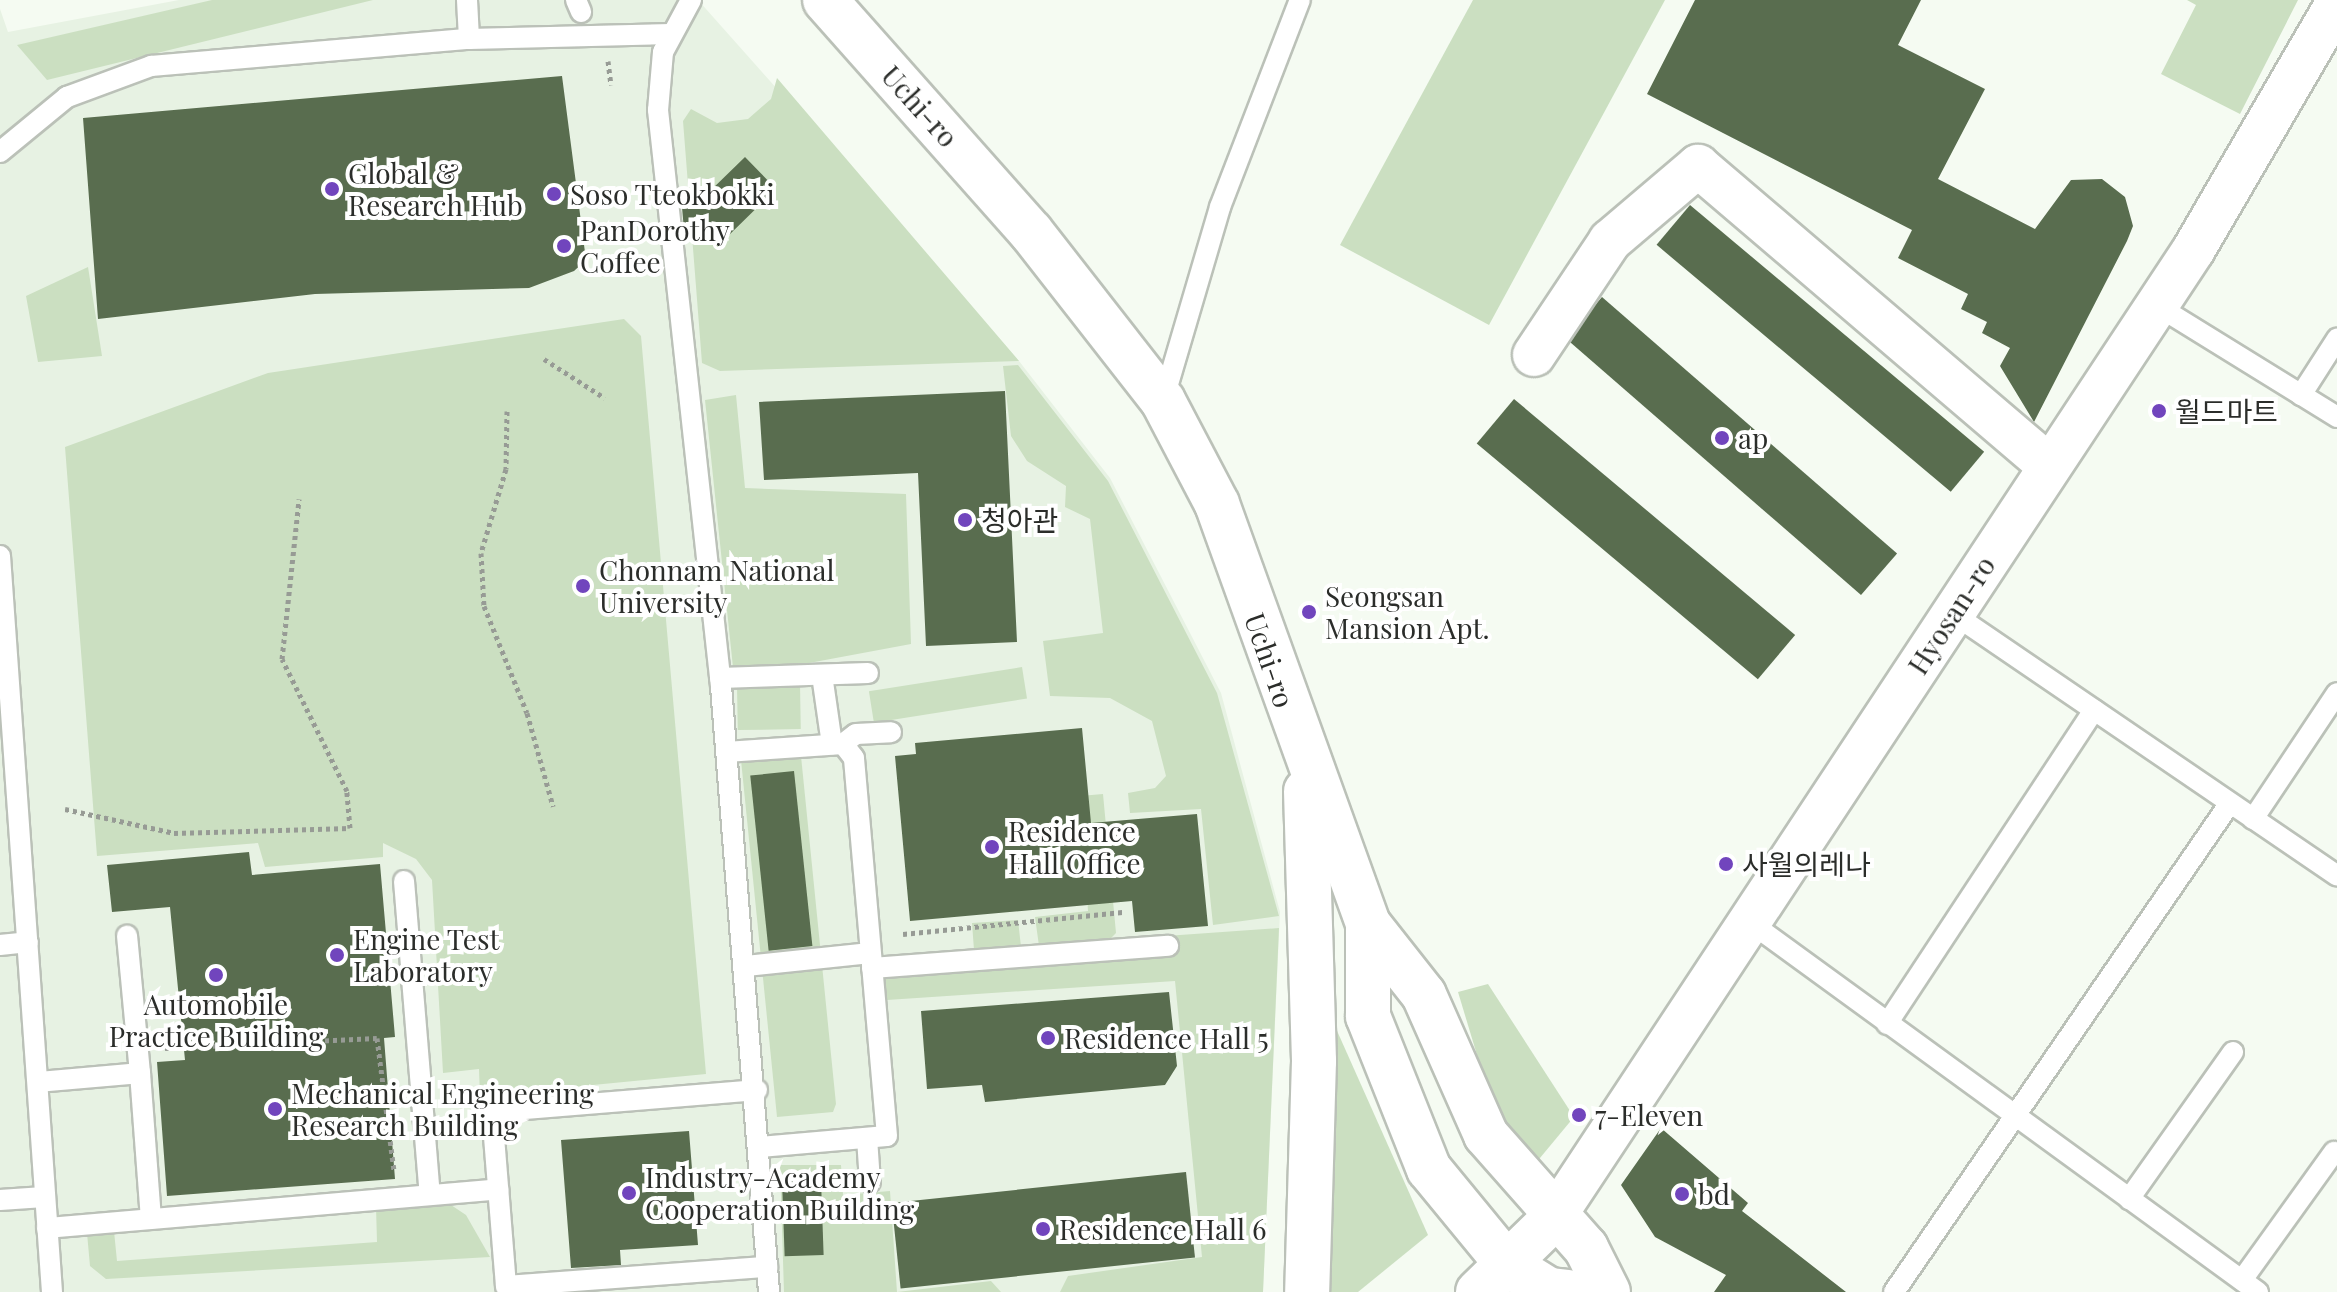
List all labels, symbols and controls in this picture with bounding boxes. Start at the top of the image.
street label: Uchi-ro [875,59,965,153]
place label: Global & Research Hub [348,156,523,222]
place label: Soso Tteokbokki [570,177,775,211]
marker: Global & Research Hub [323,180,341,198]
marker: Soso Tteokbokki [545,185,563,203]
place label: PanDorothy Coffee [580,213,730,279]
marker: PanDorothy Coffee [555,237,573,255]
place label: 월드마트 [2175,394,2278,428]
marker: 월드마트 [2150,402,2168,420]
place label: ap [1738,421,1768,455]
marker: ap [1713,429,1731,447]
place label: 청아관 [981,503,1058,537]
marker: 청아관 [956,511,974,529]
street label: Hyosan-ro [1900,550,2002,680]
place label: Chonnam National University [599,553,835,619]
marker: Chonnam National University [574,577,592,595]
place label: Seongsan Mansion Apt. [1325,579,1491,645]
marker: Seongsan Mansion Apt. [1300,603,1318,621]
street label: Uchi-ro [1238,608,1302,712]
place label: Residence Hall Office [1008,814,1141,880]
marker: Residence Hall Office [983,838,1001,856]
place label: 사월의레나 [1742,847,1871,881]
marker: 사월의레나 [1717,855,1735,873]
place label: Engine Test Laboratory [353,922,500,988]
marker: Engine Test Laboratory [328,946,346,964]
marker: Automobile Practice Building [207,966,225,984]
place label: Automobile Practice Building [109,987,323,1053]
place label: Residence Hall 5 [1064,1021,1269,1055]
marker: Residence Hall 5 [1039,1029,1057,1047]
place label: Mechanical Engineering Research Building [291,1076,594,1142]
place label: 7-Eleven [1595,1098,1703,1132]
marker: Mechanical Engineering Research Building [266,1100,284,1118]
marker: 7-Eleven [1570,1106,1588,1124]
place label: Industry-Academy Cooperation Building [645,1160,914,1226]
place label: bd [1698,1177,1730,1211]
marker: Industry-Academy Cooperation Building [620,1184,638,1202]
marker: bd [1673,1185,1691,1203]
place label: Residence Hall 6 [1059,1212,1266,1246]
marker: Residence Hall 6 [1034,1220,1052,1238]

